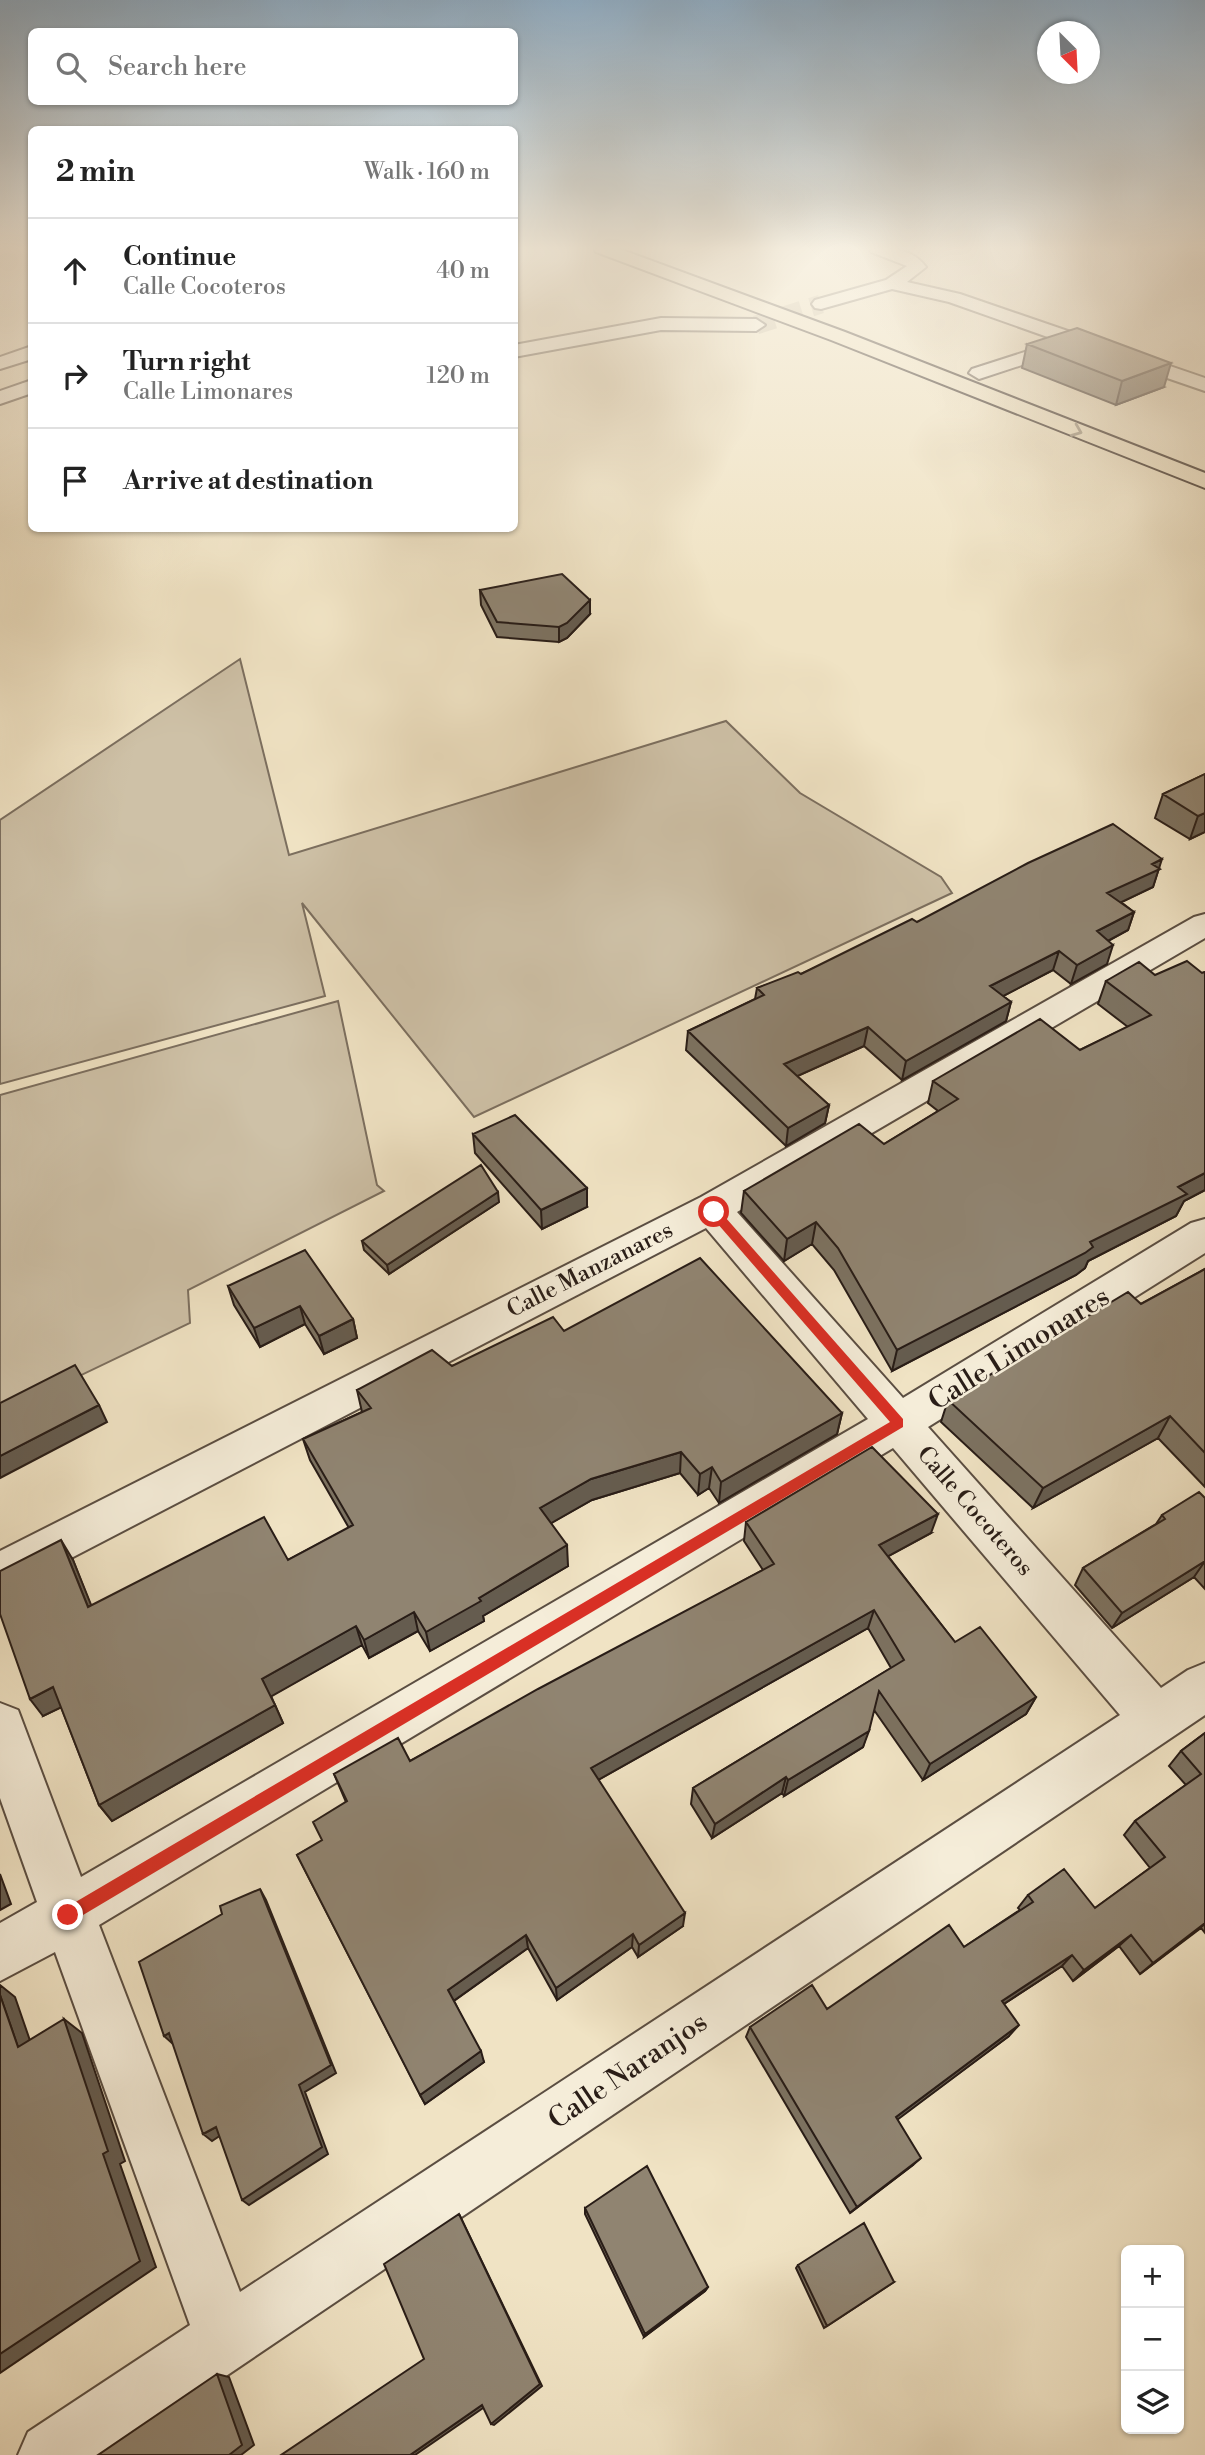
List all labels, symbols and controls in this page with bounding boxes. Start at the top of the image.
north arrow [1037,21,1100,84]
search box [28,28,518,105]
icon: search [52,48,90,86]
text: Search here [108,51,247,83]
text: 2 min [56,153,135,191]
text: Walk · 160 m [364,158,490,186]
text: Continue [123,241,236,273]
icon: ahead [56,252,94,290]
text: 40 m [436,257,490,285]
text: Calle Cocoteros [123,273,286,301]
text: Turn right [123,346,251,378]
icon: right [56,357,94,395]
text: 120 m [426,362,490,390]
text: Calle Limonares [123,378,293,406]
one-way arrow [1070,423,1082,437]
icon: arrive [56,462,94,500]
text: Arrive at destination [123,465,373,497]
route start [698,1196,729,1227]
street label: Calle Manzanares [502,1216,678,1324]
street label: Calle Limonares [922,1279,1116,1419]
street label: Calle Cocoteros [911,1440,1039,1582]
route end [52,1899,83,1930]
street label: Calle Naranjos [542,2005,714,2137]
map controls [1121,2245,1184,2434]
button: + [1121,2245,1184,2308]
button: − [1121,2308,1184,2371]
button: layers [1121,2371,1184,2434]

